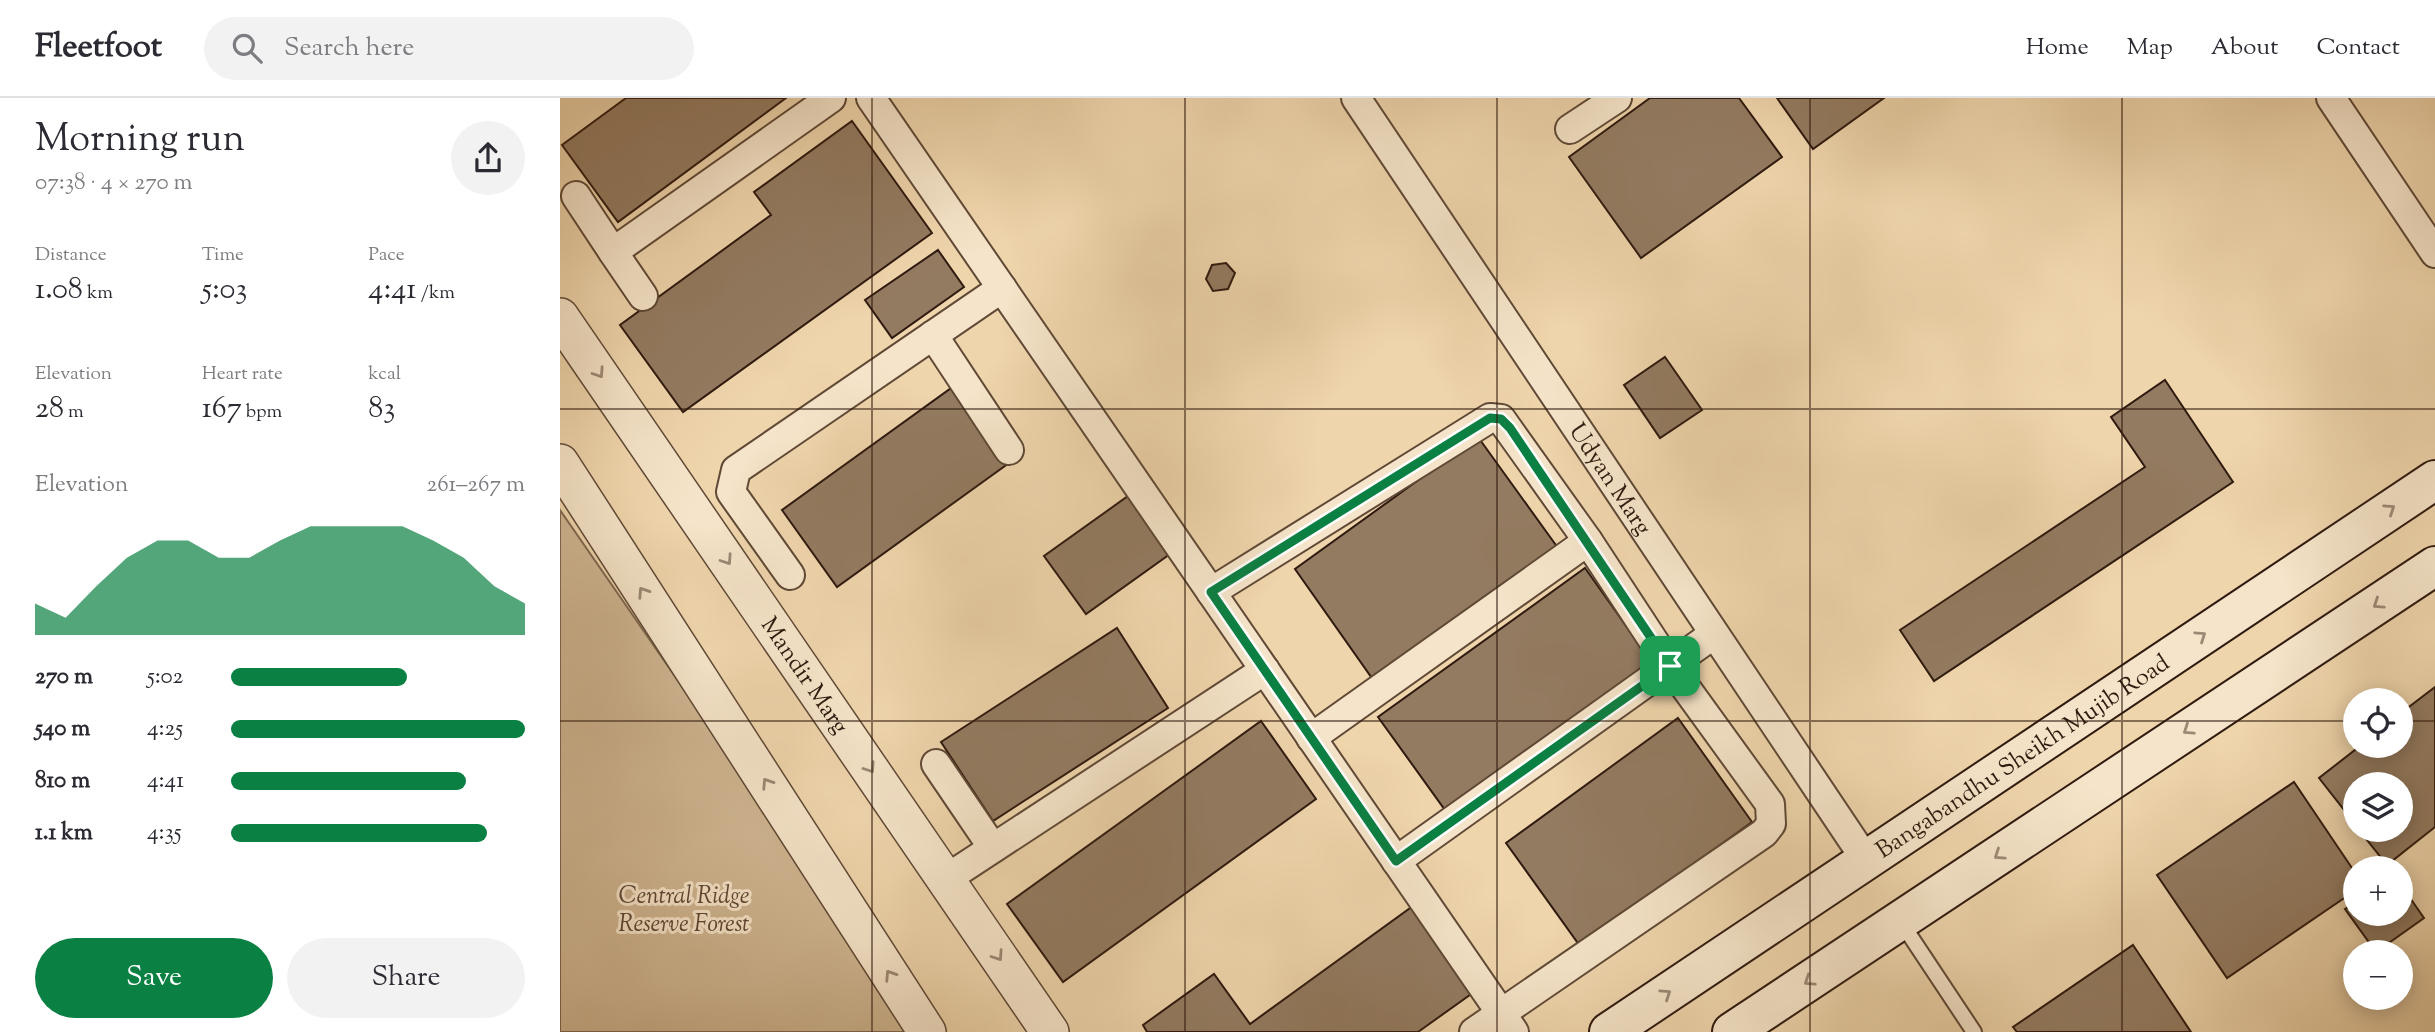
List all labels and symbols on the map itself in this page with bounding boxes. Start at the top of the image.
one-way arrow [591,365,603,378]
street label: Udyan Marg [1559,417,1659,543]
one-way arrow [2383,505,2396,518]
one-way arrow [719,553,732,566]
one-way arrow [639,587,652,600]
one-way arrow [2373,596,2386,608]
street label: Mandir Marg [752,611,856,742]
one-way arrow [2194,631,2207,644]
pin [1640,636,1700,696]
street label: Bangabandhu Sheikh Mujib Road [1870,647,2177,868]
one-way arrow [2183,721,2196,734]
one-way arrow [862,760,874,773]
one-way arrow [762,778,775,791]
one-way arrow [1994,847,2007,859]
park label: Central Ridge Reserve Forest [618,880,750,942]
one-way arrow [990,948,1003,961]
one-way arrow [885,969,898,982]
one-way arrow [1804,973,1817,985]
one-way arrow [1658,990,1671,1002]

